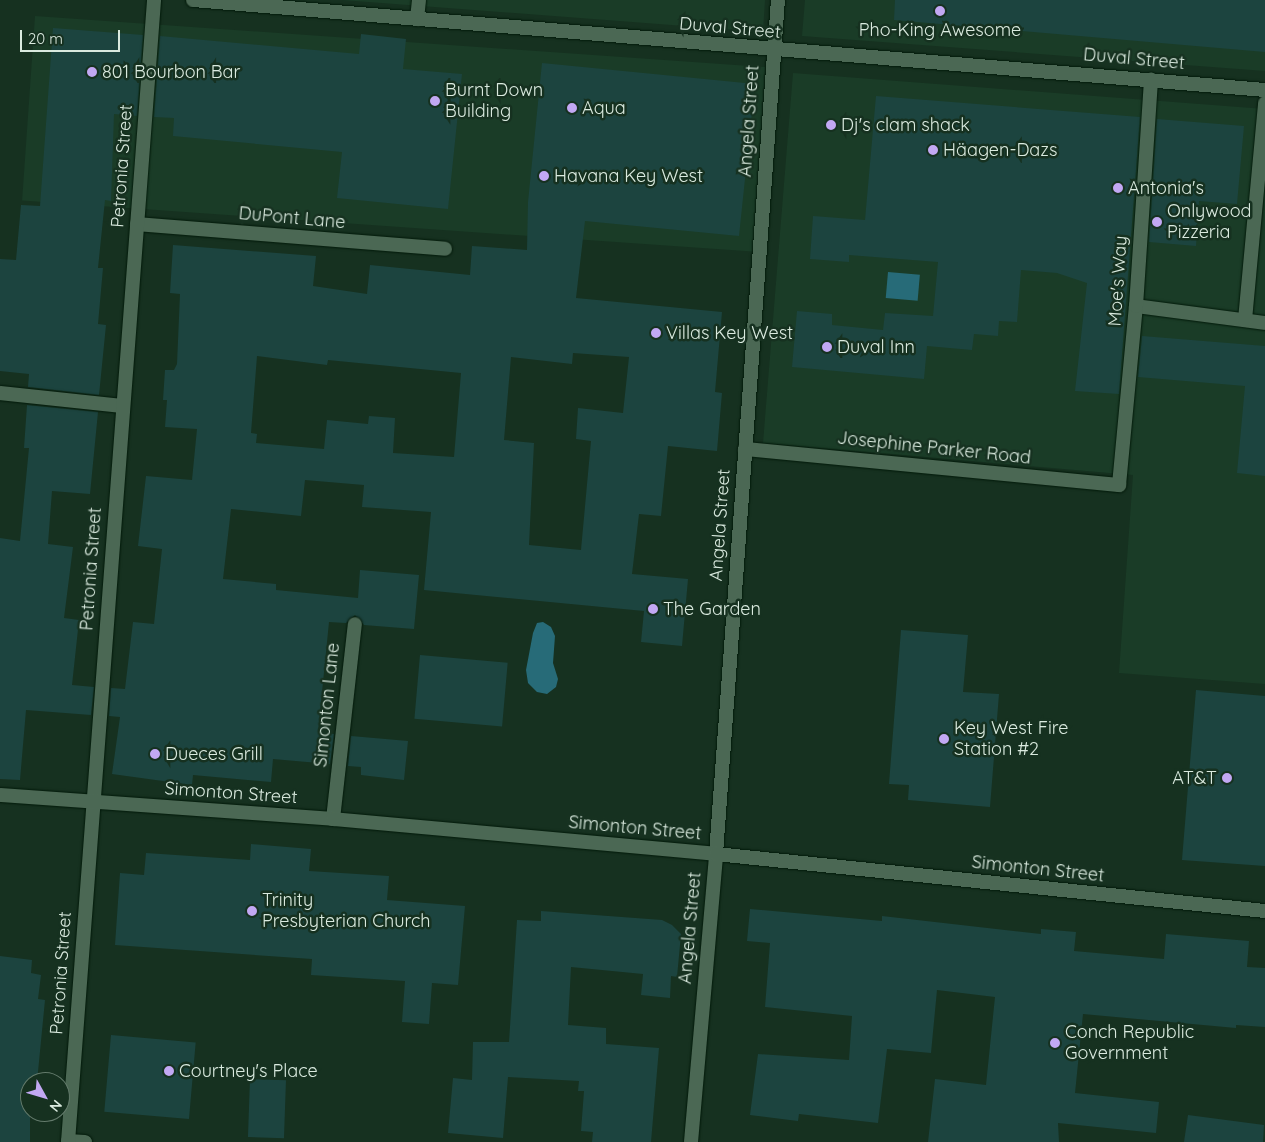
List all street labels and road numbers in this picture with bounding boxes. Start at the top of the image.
street label: Duval Street [678,13,782,43]
street label: Duval Street [1082,44,1186,74]
street label: Angela Street [734,64,764,178]
street label: Petronia Street [107,104,137,228]
street label: DuPont Lane [238,203,346,233]
street label: Moe's Way [1104,235,1132,327]
street label: Josephine Parker Road [836,427,1032,469]
street label: Angela Street [705,468,735,582]
street label: Petronia Street [76,507,106,631]
street label: Simonton Lane [310,642,344,768]
street label: Simonton Street [164,778,298,808]
street label: Simonton Street [568,811,702,845]
street label: Simonton Street [971,851,1105,887]
street label: Angela Street [674,871,706,985]
street label: Petronia Street [46,911,76,1035]

